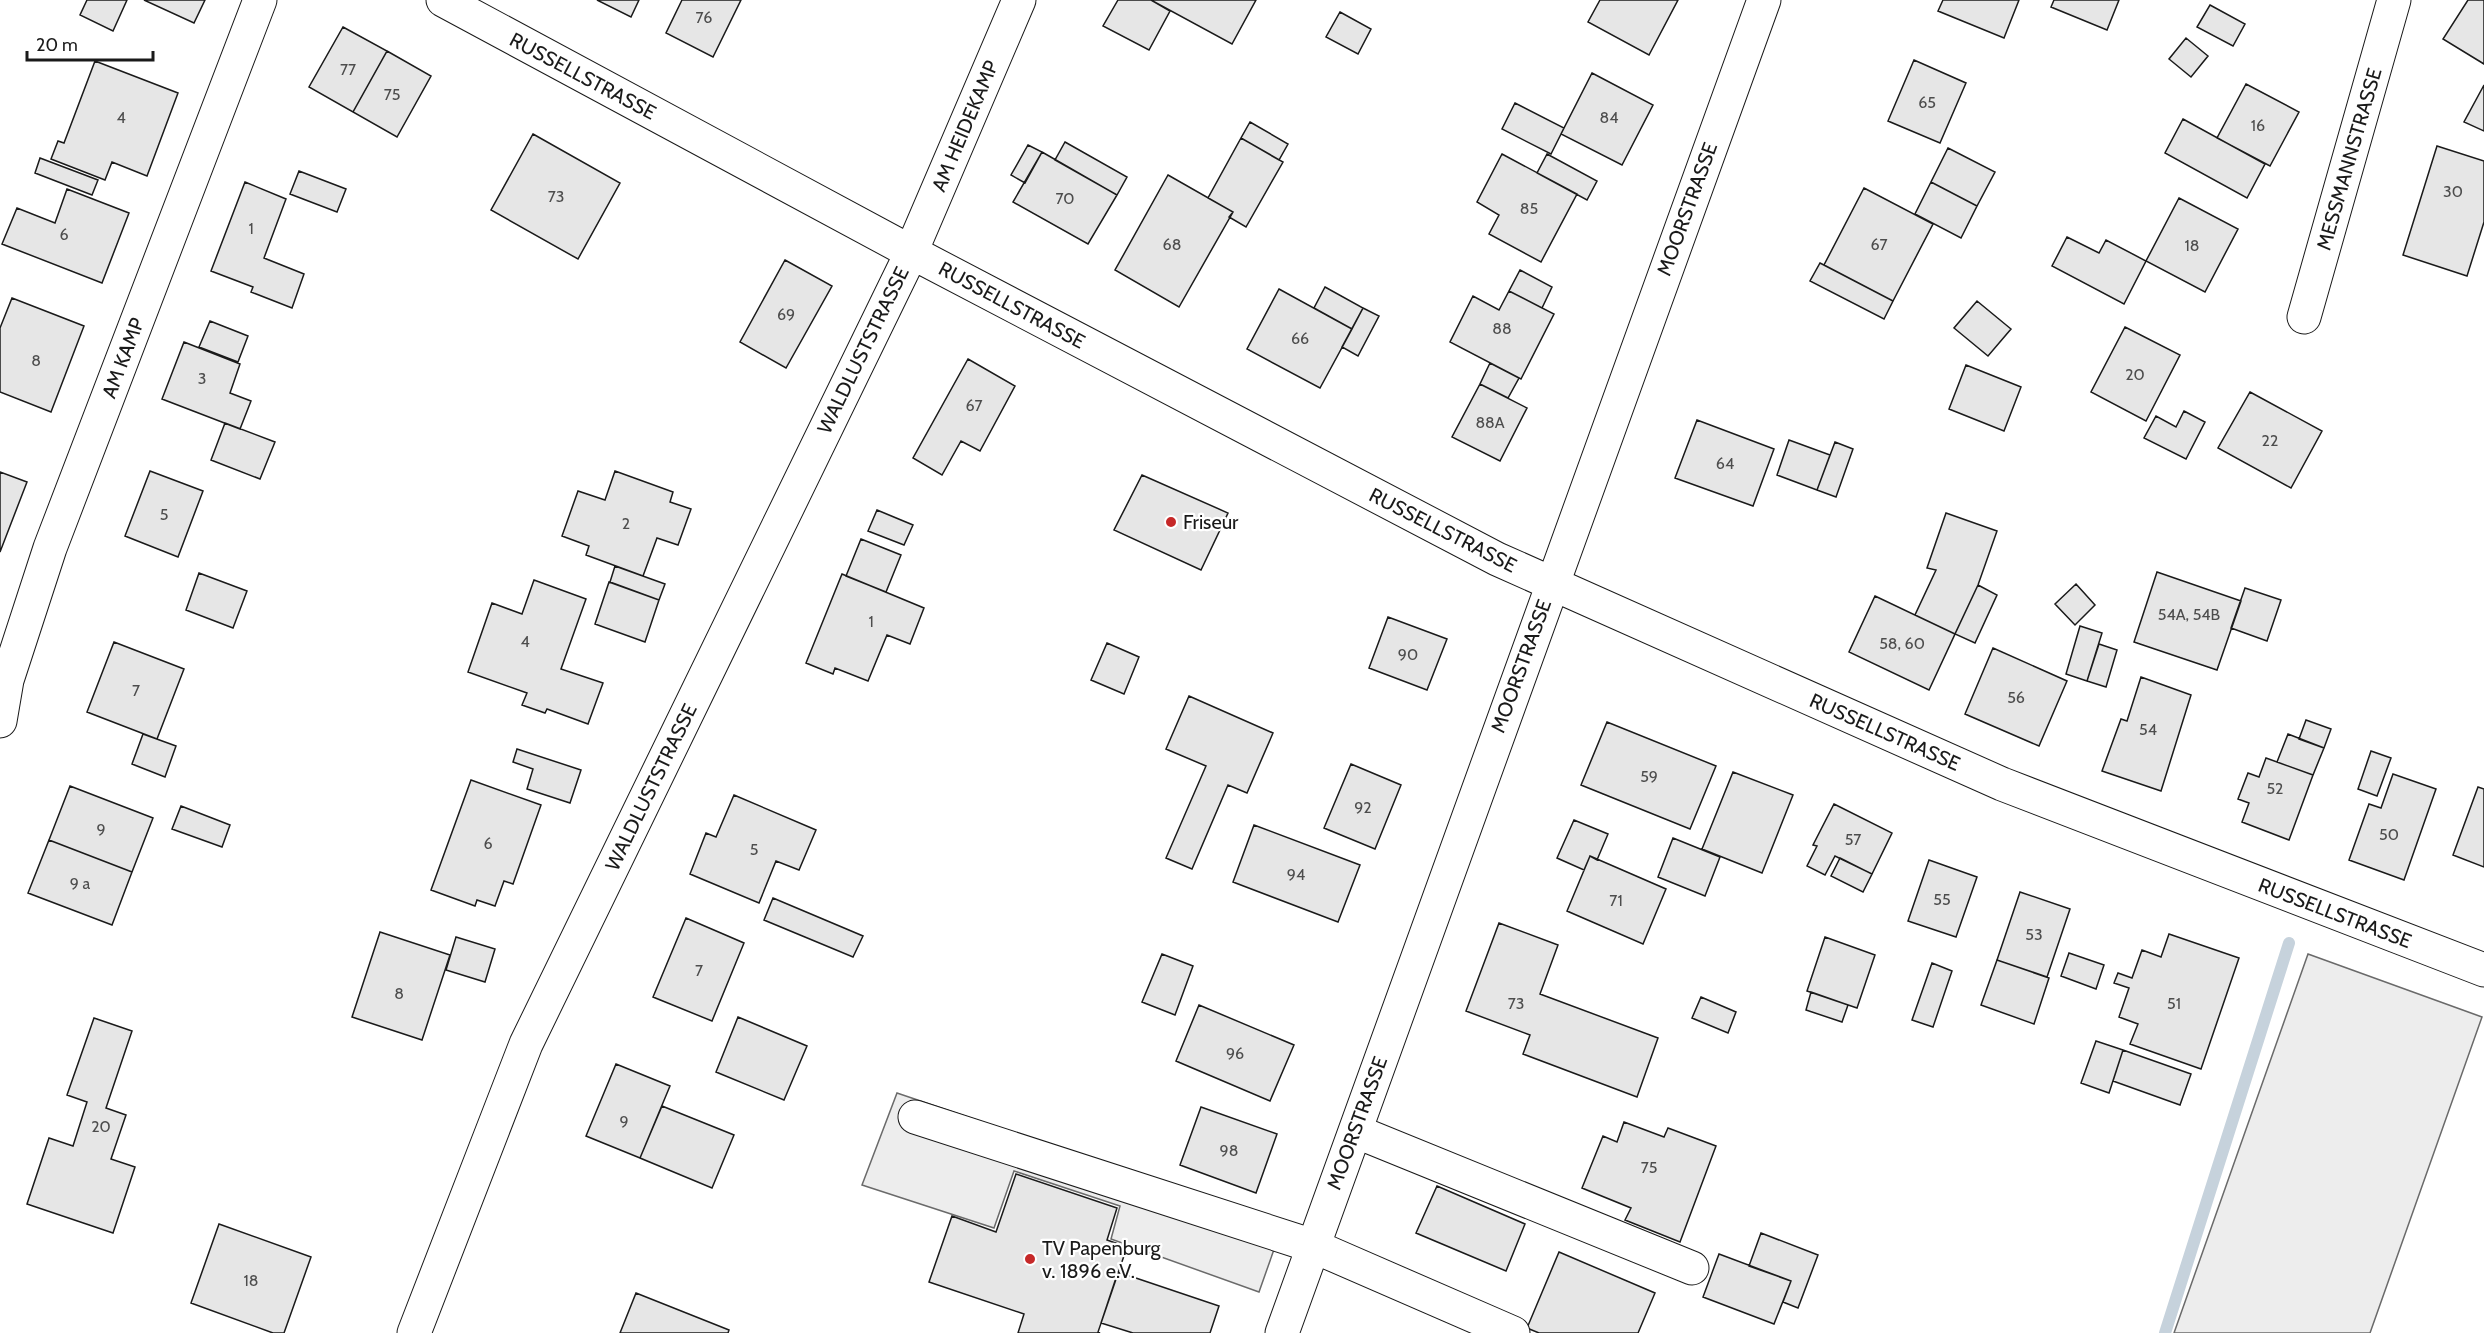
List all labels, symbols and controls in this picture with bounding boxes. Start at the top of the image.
house number: 76 [696,8,712,27]
scale bar [27,24,153,62]
street label: RUSSELLSTRASSE [506,27,660,125]
text: 20 m [36,34,78,56]
street label: AM HEIDEKAMP [927,57,1003,195]
house number: 77 [340,60,356,79]
street label: MESSMANNSTRASSE [2311,65,2387,253]
house number: 75 [384,85,400,104]
house number: 65 [1918,93,1936,112]
house number: 4 [116,108,126,127]
house number: 84 [1600,108,1618,127]
house number: 16 [2251,116,2265,135]
street label: MOORSTRASSE [1652,139,1722,279]
house number: 30 [2443,182,2463,201]
house number: 73 [548,187,564,206]
house number: 70 [1055,189,1075,208]
house number: 85 [1520,199,1538,218]
house number: 1 [248,219,254,238]
house number: 6 [59,225,69,244]
house number: 68 [1163,235,1181,254]
house number: 67 [1870,235,1888,254]
house number: 18 [2185,236,2199,255]
street label: RUSSELLSTRASSE [935,256,1089,354]
street label: WALDLUSTSTRASSE [812,263,914,437]
house number: 69 [777,305,795,324]
street label: AM KAMP [97,314,149,402]
house number: 88 [1492,319,1512,338]
house number: 66 [1291,329,1309,348]
house number: 8 [31,351,41,370]
house number: 20 [2125,365,2145,384]
house number: 3 [198,369,206,388]
house number: 67 [965,396,983,415]
house number: 88A [1475,413,1505,432]
house number: 22 [2262,431,2278,450]
house number: 64 [1716,454,1734,473]
street label: RUSSELLSTRASSE [1365,482,1521,578]
house number: 5 [160,505,168,524]
place label: Friseur [1183,510,1239,534]
house number: 2 [622,514,630,533]
marker: Friseur [1164,515,1178,529]
street label: MOORSTRASSE [1486,596,1556,736]
house number: 54A, 54B [2158,605,2221,624]
house number: 1 [868,612,874,631]
house number: 4 [520,632,530,651]
house number: 58, 60 [1879,634,1925,653]
house number: 90 [1398,645,1418,664]
house number: 7 [132,681,140,700]
street label: RUSSELLSTRASSE [1806,688,1964,776]
house number: 56 [2007,688,2025,707]
street label: WALDLUSTSTRASSE [600,700,702,874]
house number: 54 [2139,720,2157,739]
house number: 59 [1640,767,1658,786]
house number: 52 [2266,779,2284,798]
house number: 92 [1354,798,1372,817]
house number: 9 [96,820,106,839]
house number: 50 [2379,825,2399,844]
house number: 57 [1845,830,1861,849]
house number: 6 [483,834,493,853]
house number: 5 [750,840,758,859]
house number: 94 [1287,865,1305,884]
street label: RUSSELLSTRASSE [2255,873,2415,953]
house number: 9 a [70,874,91,893]
house number: 55 [1933,890,1951,909]
house number: 71 [1609,891,1623,910]
house number: 53 [2025,925,2043,944]
house number: 7 [695,961,703,980]
house number: 8 [394,984,404,1003]
house number: 73 [1508,994,1524,1013]
house number: 51 [2167,994,2181,1013]
house number: 96 [1226,1044,1244,1063]
street label: MOORSTRASSE [1322,1053,1392,1193]
house number: 9 [619,1112,629,1131]
house number: 20 [91,1117,111,1136]
house number: 98 [1220,1141,1238,1160]
house number: 75 [1641,1158,1657,1177]
place label: TV Papenburg v. 1896 e.V. [1042,1236,1161,1283]
marker: TV Papenburg v. 1896 e.V. [1023,1252,1037,1266]
house number: 18 [244,1271,258,1290]

